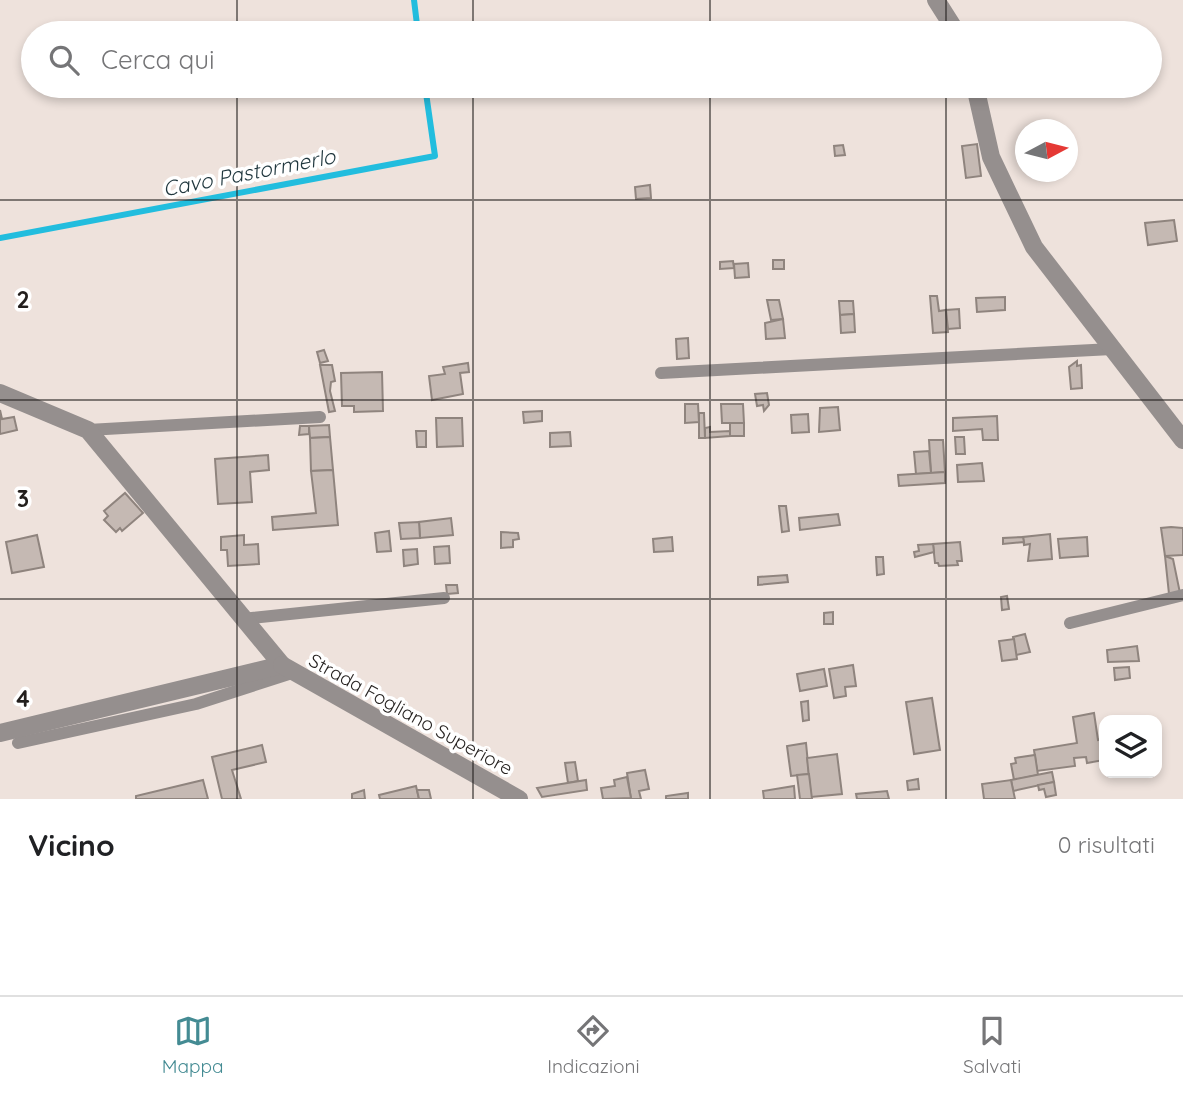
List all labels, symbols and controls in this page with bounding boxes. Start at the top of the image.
search box [21,21,1162,98]
icon: search [45,41,83,79]
text: Cerca qui [101,43,215,76]
north arrow [1015,119,1078,182]
water label: Cavo Pastormerlo [161,142,338,201]
text: 2 [16,285,30,314]
text: 3 [17,484,29,513]
street label: Strada Fogliano Superiore [305,648,517,780]
text: 4 [16,684,30,713]
map controls [1099,715,1162,778]
button: layers [1099,715,1162,778]
text: Vicino [28,826,115,864]
text: 0 risultati [1058,830,1155,859]
tab: Mappa [162,1012,224,1078]
tab: Indicazioni [547,1012,640,1078]
tab: Salvati [963,1012,1021,1078]

